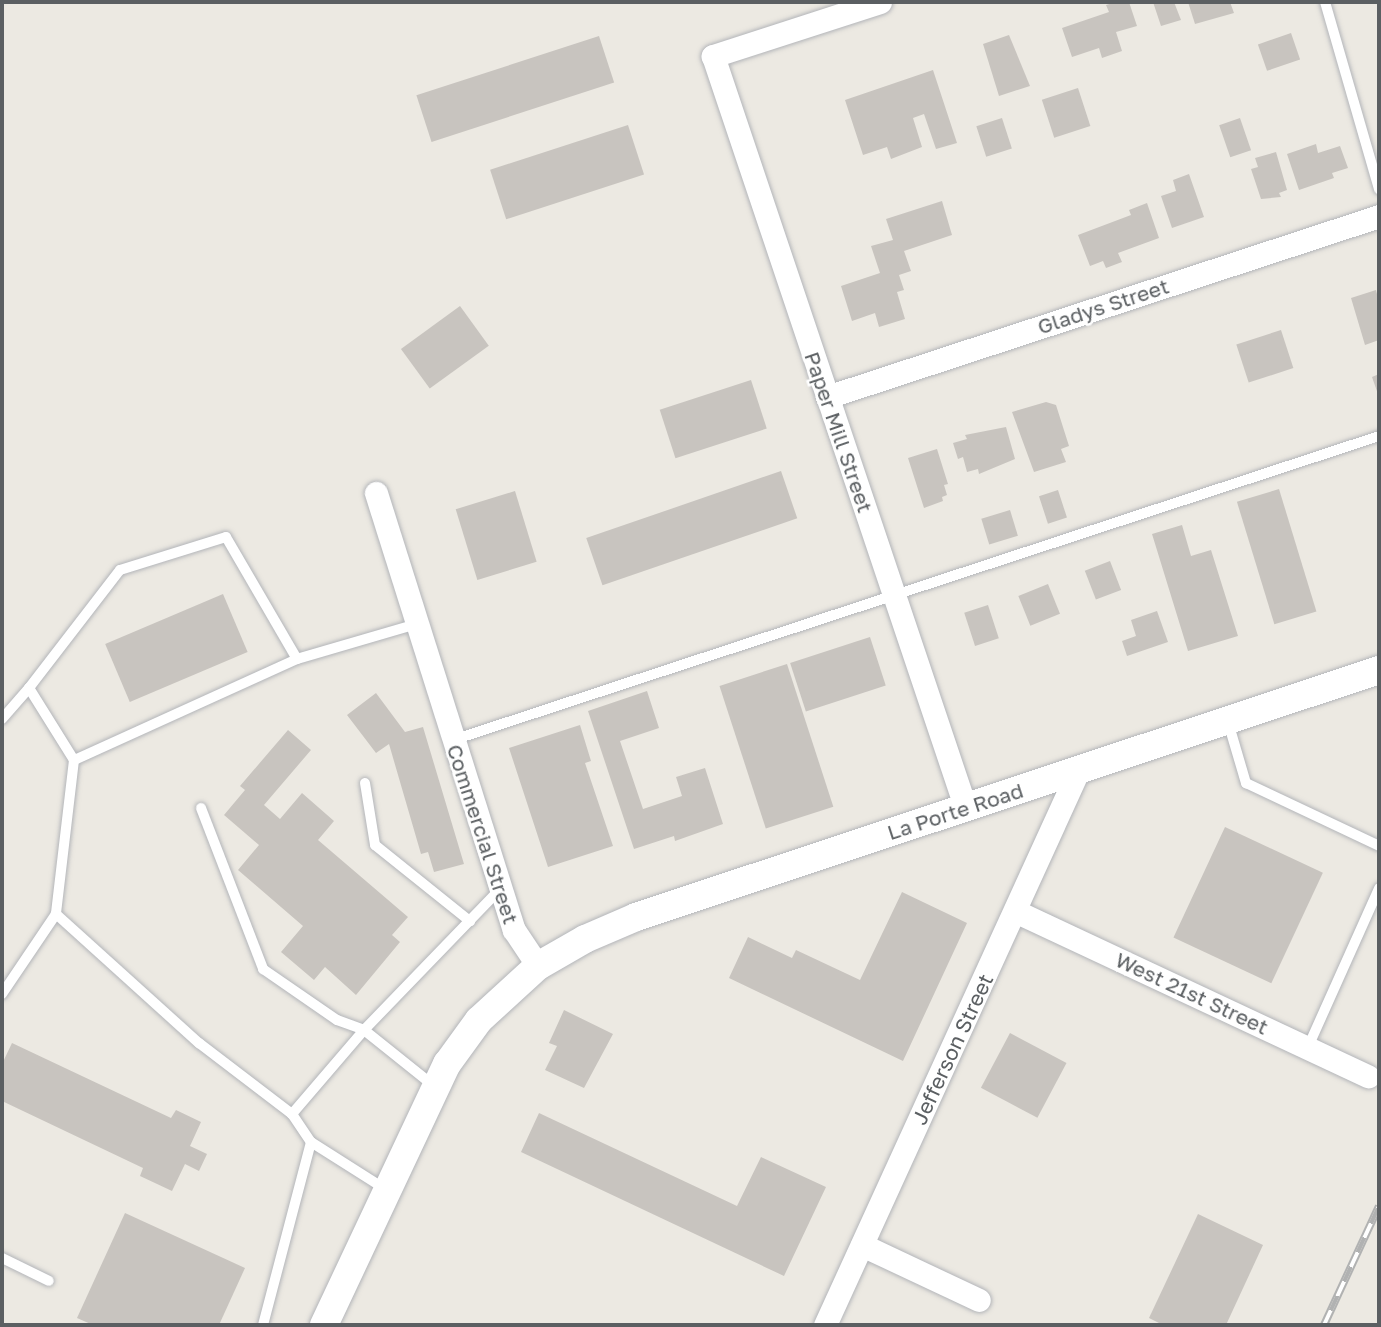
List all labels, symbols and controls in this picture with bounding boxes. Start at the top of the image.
street label: Gladys Street [1034,273,1172,339]
street label: Paper Mill Street [800,348,878,516]
street label: Commercial Street [442,741,524,927]
street label: La Porte Road [884,777,1026,845]
street label: West 21st Street [1112,947,1272,1039]
street label: Jefferson Street [906,970,998,1128]

